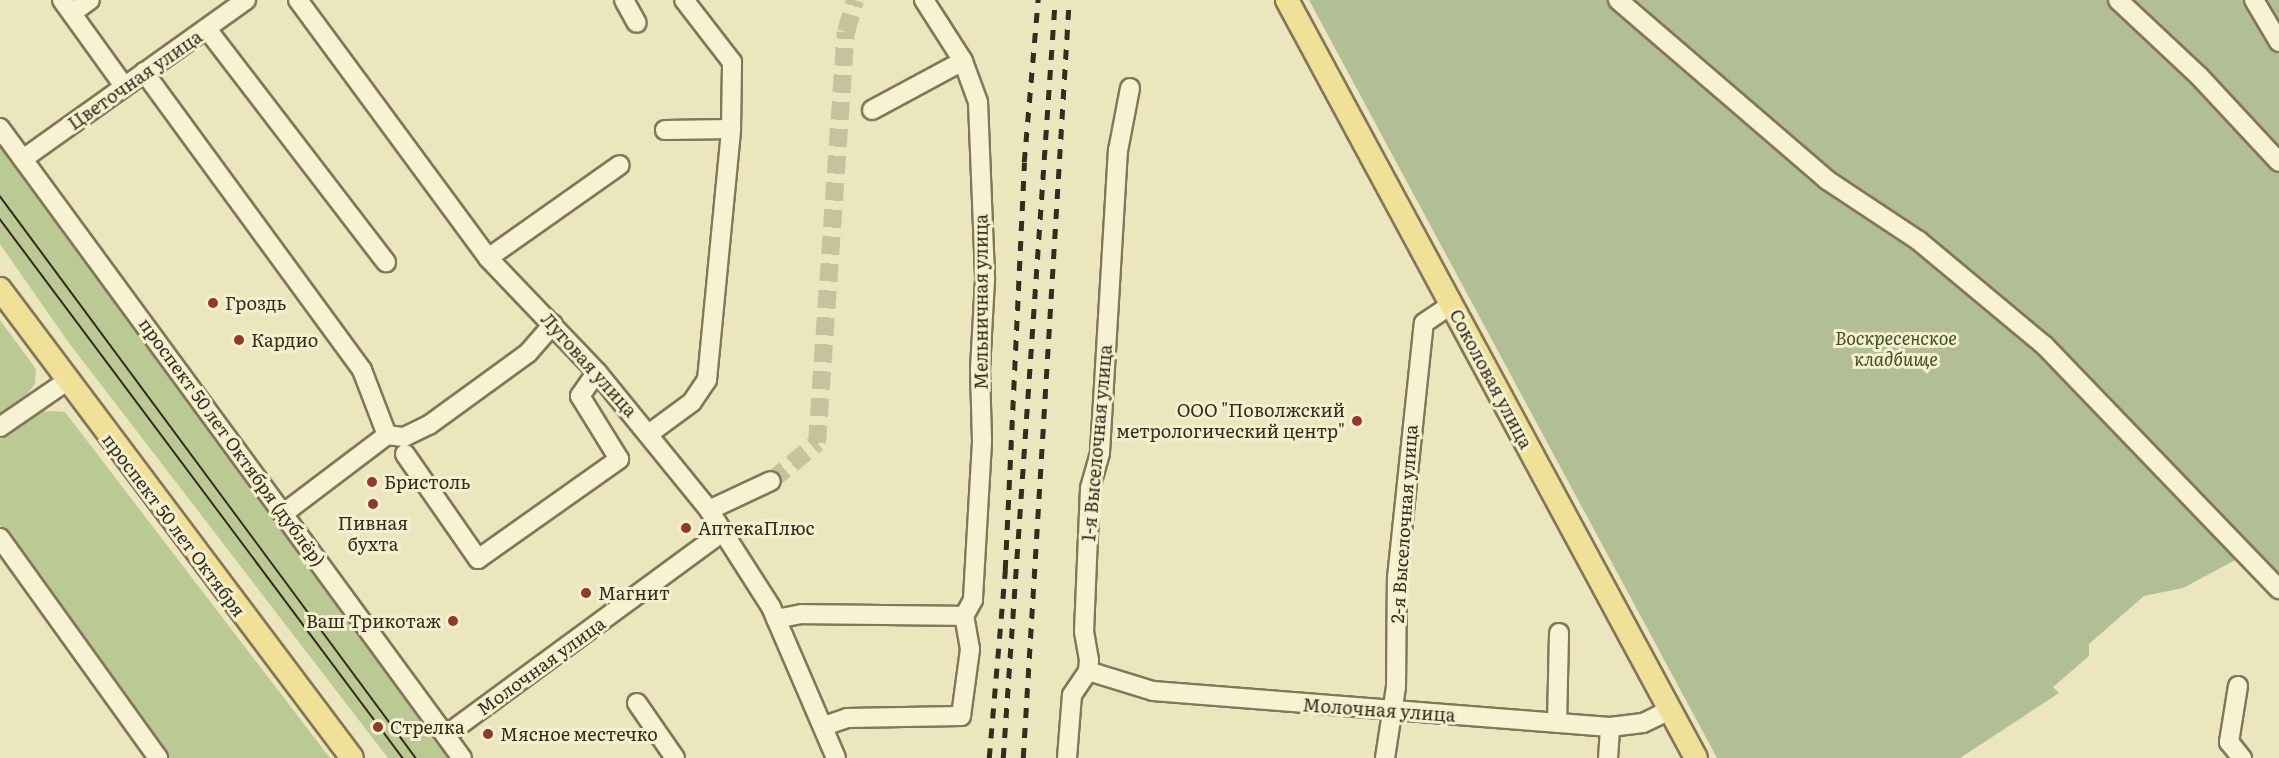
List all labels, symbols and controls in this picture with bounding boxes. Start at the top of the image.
street label: Цветочная улица [64,26,206,134]
street label: Мельничная улица [970,214,992,390]
place label: Гроздь [225,292,286,314]
marker: Гроздь [206,296,220,310]
street label: Соколовая улица [1445,306,1537,452]
street label: Луговая улица [537,308,641,422]
street label: проспект 50 лет Октября (дублёр) [135,314,329,570]
park label: Воскресенское кладбище [1835,328,1957,370]
place label: Кардио [251,329,318,351]
marker: Кардио [232,333,246,347]
street label: 1-я Выселочная улица [1078,344,1116,542]
place label: ООО "Поволжский метрологический центр" [1116,400,1345,442]
marker: ООО "Поволжский метрологический центр" [1350,414,1364,428]
street label: 2-я Выселочная улица [1386,424,1422,624]
street label: проспект 50 лет Октября [98,429,250,621]
place label: Бристоль [384,471,470,493]
marker: Бристоль [365,475,379,489]
marker: Пивная бухта [366,497,380,511]
place label: Пивная бухта [338,513,408,556]
place label: АптекаПлюс [698,517,815,539]
marker: АптекаПлюс [679,521,693,535]
place label: Магнит [598,582,670,604]
marker: Магнит [579,586,593,600]
place label: Ваш Трикотаж [306,610,441,632]
street label: Молочная улица [473,612,609,720]
marker: Ваш Трикотаж [446,614,460,628]
street label: Молочная улица [1302,694,1456,726]
place label: Стрелка [390,716,465,738]
marker: Стрелка [371,720,385,734]
place label: Мясное местечко [500,723,658,745]
marker: Мясное местечко [481,727,495,741]

